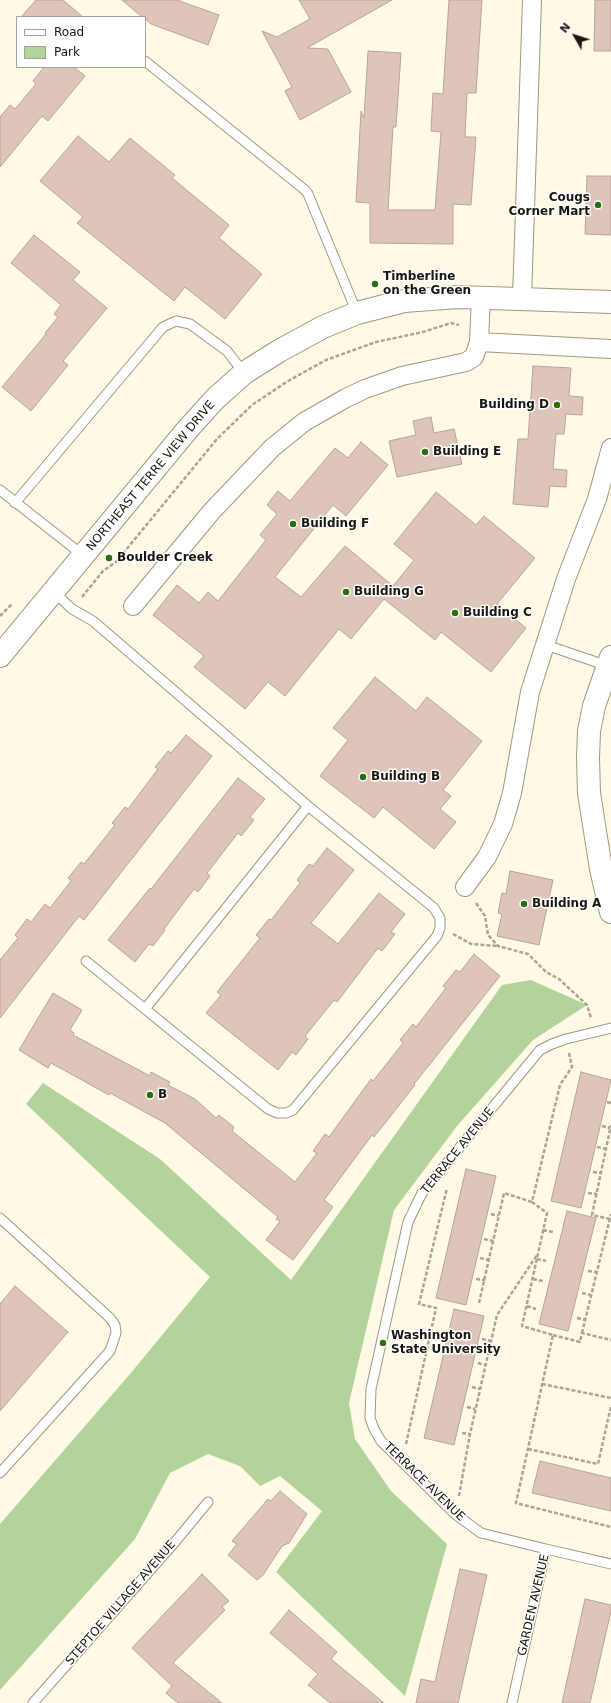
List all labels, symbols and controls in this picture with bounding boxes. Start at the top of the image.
legend [16,16,146,68]
north arrow [555,16,595,56]
text: N [557,20,573,36]
text: Road [54,25,84,39]
text: Park [54,45,80,59]
place label: Cougs Corner Mart [509,191,590,219]
marker: Cougs Corner Mart [593,200,603,210]
place label: Timberline on the Green [383,270,471,298]
marker: Timberline on the Green [370,279,380,289]
street label: NORTHEAST TERRE VIEW DRIVE [84,398,218,554]
place label: Building D [479,398,549,412]
marker: Building D [552,400,562,410]
place label: Building E [433,445,501,459]
marker: Building E [420,447,430,457]
place label: Building F [301,517,369,531]
marker: Building F [288,519,298,529]
place label: Boulder Creek [117,551,213,565]
marker: Boulder Creek [104,553,114,563]
place label: Building G [354,585,424,599]
marker: Building G [341,587,351,597]
place label: Building C [463,606,532,620]
marker: Building C [450,608,460,618]
place label: Building B [371,770,440,784]
marker: Building B [358,772,368,782]
place label: Building A [532,897,601,911]
marker: Building A [519,899,529,909]
place label: B [158,1088,167,1102]
marker: B [145,1090,155,1100]
street label: TERRACE AVENUE [419,1105,497,1197]
place label: Washington State University [391,1329,501,1357]
marker: Washington State University [378,1338,388,1348]
street label: TERRACE AVENUE [380,1440,468,1524]
street label: STEPTOE VILLAGE AVENUE [63,1538,179,1668]
street label: GARDEN AVENUE [515,1553,553,1657]

